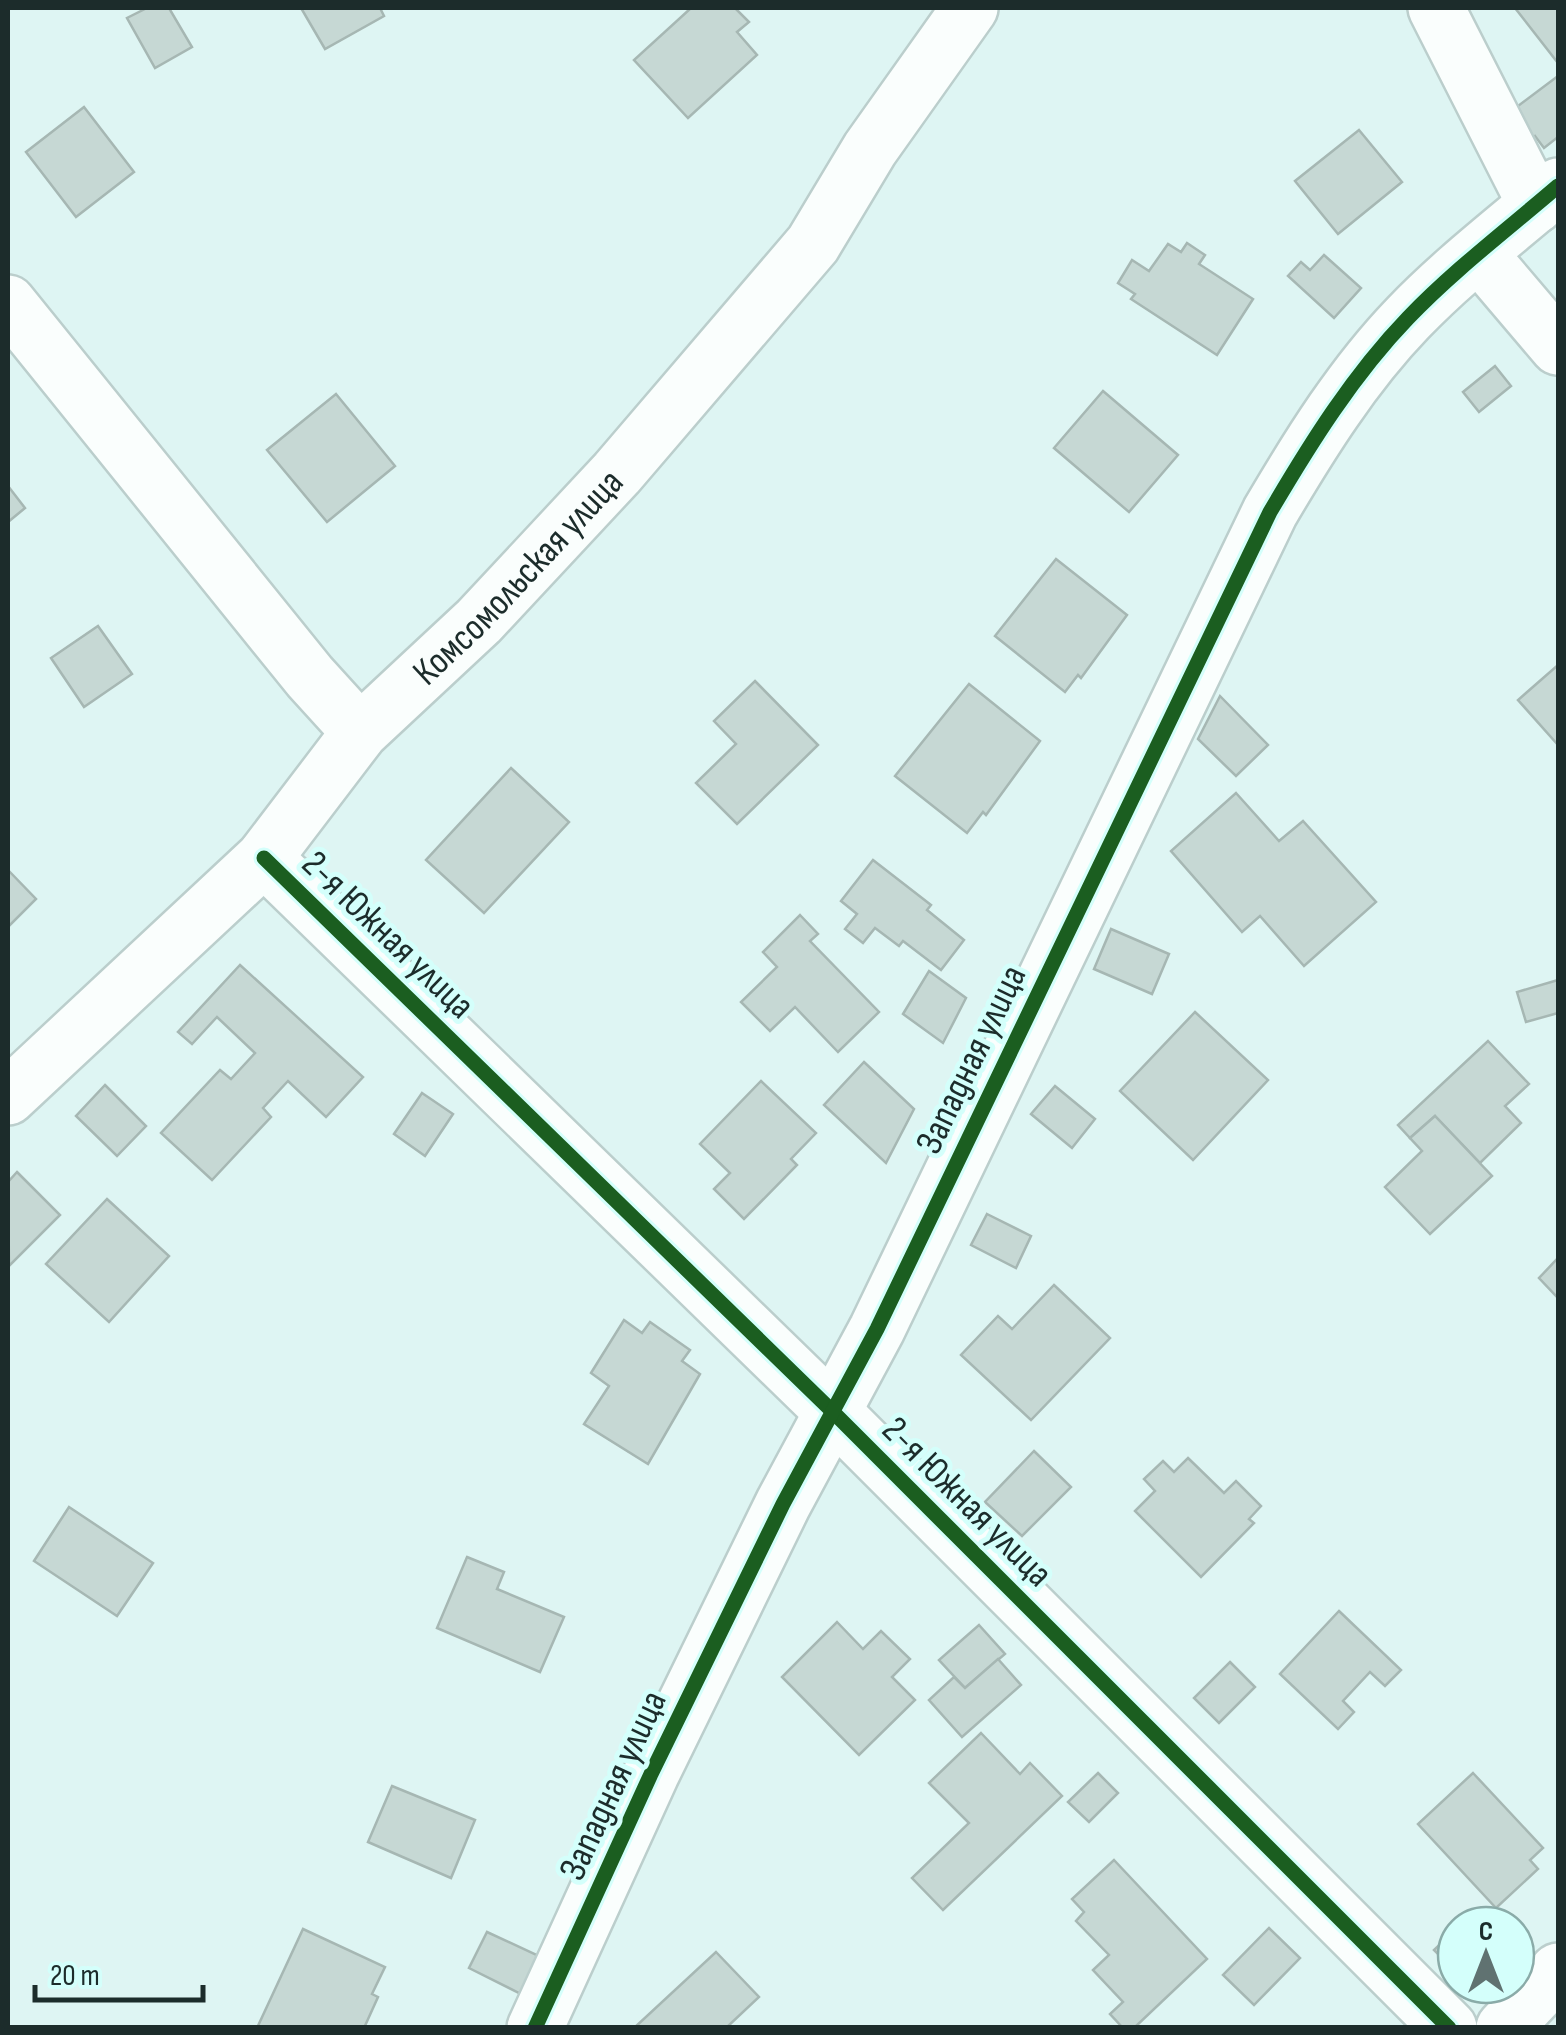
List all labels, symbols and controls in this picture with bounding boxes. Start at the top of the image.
street label: Комсомольская улица [404,460,633,695]
street label: 2-я Южная улица [292,842,483,1028]
street label: Западная улица [907,958,1036,1161]
street label: 2-я Южная улица [873,1408,1061,1596]
street label: Западная улица [550,1684,677,1887]
north arrow [1436,1905,1536,2005]
text: С [1479,1915,1493,1948]
scale bar [35,1940,202,2002]
text: 20 m [50,1958,100,1994]

